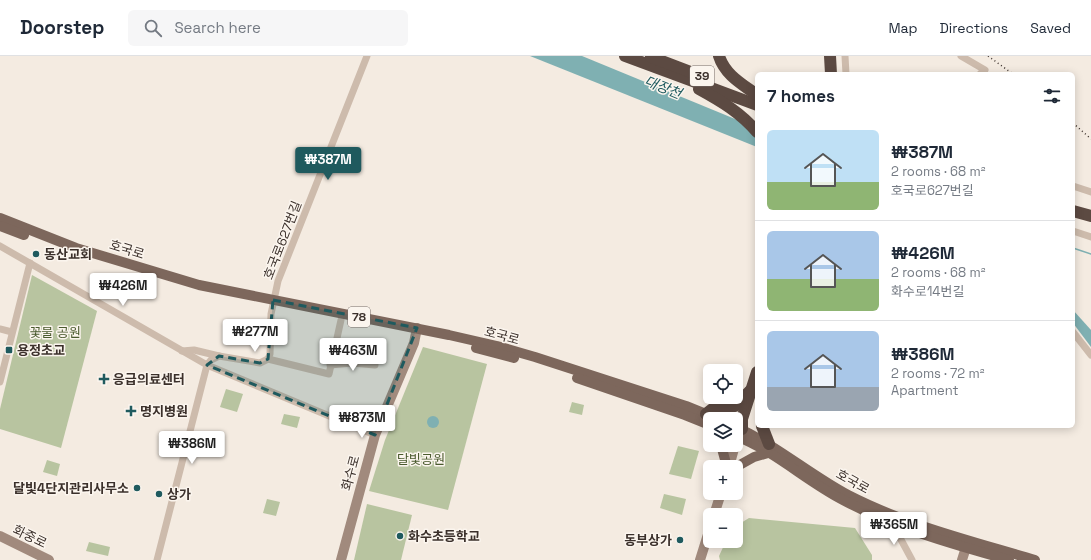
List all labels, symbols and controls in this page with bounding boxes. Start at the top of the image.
search box [128,10,408,46]
text: Doorstep [20,15,104,40]
icon: search [142,17,164,39]
text: Search here [174,18,261,37]
text: Map [888,19,918,37]
text: Directions [940,19,1008,37]
text: Saved [1030,19,1071,37]
road number: 39 [690,66,714,86]
water label: 대장천 [642,71,685,103]
text: 7 homes [767,85,835,107]
icon: filters [1041,85,1063,107]
text: ₩387M [891,141,953,163]
icon: home [799,146,847,194]
pin: ₩387M [300,147,356,181]
text: ₩387M [304,151,352,168]
text: 2 rooms · 68 m² [891,163,985,180]
text: 호국로627번길 [891,182,974,199]
street label: 호국로627번길 [260,198,305,282]
street label: 호국로 [107,236,147,263]
text: ₩426M [891,242,955,264]
place label: 동산교회 [44,246,92,263]
icon: home [799,247,847,295]
marker: 동산교회 [31,249,41,259]
text: 2 rooms · 68 m² [891,264,985,281]
pin: ₩426M [95,273,151,307]
text: ₩426M [99,277,147,294]
text: 화수로14번길 [891,283,964,300]
road number: 78 [348,307,370,327]
pin: ₩277M [227,319,283,353]
text: ₩277M [232,323,278,340]
street label: 호국로 [482,323,521,348]
park label: 꽃물 공원 [29,324,81,341]
pin: ₩463M [325,338,381,372]
place label: 용정초교 [17,342,65,359]
text: ₩463M [329,342,377,359]
text: ₩386M [891,343,954,365]
marker: 용정초교 [4,345,14,355]
icon: home [799,347,847,395]
map controls [703,364,743,548]
button: locate [703,364,743,404]
text: 2 rooms · 72 m² [891,365,984,382]
place label: 응급의료센터 [113,371,185,388]
marker: 응급의료센터 [98,373,110,385]
text: Apartment [891,382,959,399]
place label: 명지병원 [140,403,188,420]
marker: 명지병원 [125,405,137,417]
pin: ₩873M [334,405,390,439]
text: ₩873M [338,409,386,426]
button: layers [703,412,743,452]
pin: ₩386M [164,431,220,465]
text: ₩386M [168,435,216,452]
park label: 달빛공원 [397,451,445,468]
street label: 화수로 [338,454,363,493]
button: + [703,460,743,500]
street label: 호국로 [833,465,873,498]
place label: 달빛4단지관리사무소 [13,480,129,497]
marker: 달빛4단지관리사무소 [132,483,142,493]
place label: 상가 [167,486,191,503]
marker: 상가 [154,489,164,499]
button: − [703,508,743,548]
pin: ₩365M [866,512,922,546]
text: ₩365M [870,516,918,533]
street label: 화중로 [10,521,50,552]
place label: 화수초등학교 [408,528,480,545]
marker: 화수초등학교 [395,531,405,541]
place label: 동부상가 [624,532,672,549]
marker: 동부상가 [675,535,685,545]

